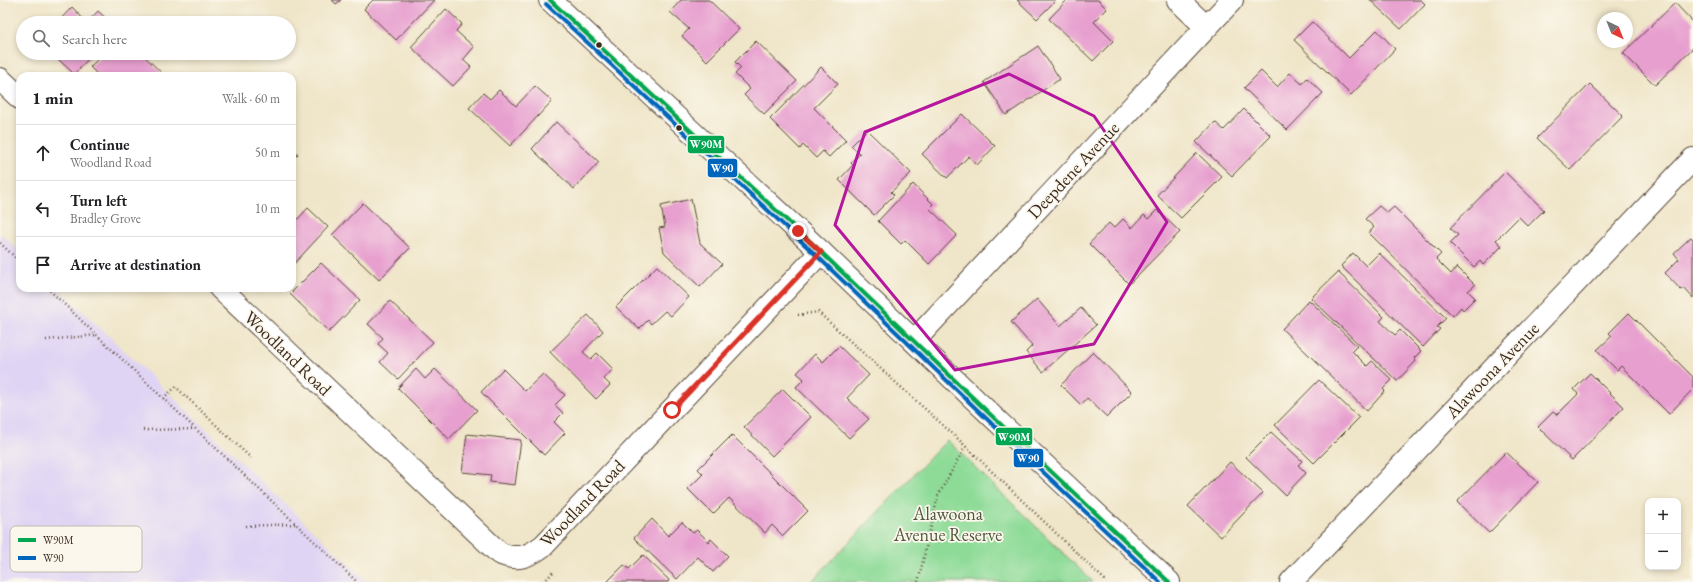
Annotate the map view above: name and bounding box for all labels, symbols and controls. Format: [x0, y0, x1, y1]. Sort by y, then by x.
north arrow [1597, 12, 1633, 48]
search box [16, 16, 296, 60]
icon: search [30, 27, 52, 49]
text: Search here [62, 29, 127, 48]
unlabelled marker [594, 40, 604, 50]
text: 1 min [32, 87, 73, 109]
text: Walk · 60 m [222, 90, 280, 107]
street label: Deepdene Avenue [1022, 117, 1124, 223]
unlabelled marker [674, 123, 684, 133]
text: Continue [70, 135, 130, 154]
line badge: W90M [687, 135, 725, 154]
text: W90M [690, 137, 722, 151]
icon: ahead [32, 142, 54, 164]
text: 50 m [255, 144, 280, 161]
text: Woodland Road [70, 154, 152, 171]
line badge: W90 [707, 158, 738, 178]
text: W90 [711, 161, 734, 175]
text: Turn left [70, 191, 127, 210]
icon: left [32, 198, 54, 220]
text: 10 m [255, 200, 280, 217]
text: Bradley Grove [70, 210, 141, 227]
route end [789, 222, 807, 240]
icon: arrive [32, 254, 54, 276]
text: Arrive at destination [70, 255, 201, 274]
street label: Woodland Road [239, 305, 337, 401]
street label: Alawoona Avenue [1440, 317, 1544, 424]
route start [663, 401, 681, 419]
line badge: W90M [995, 427, 1033, 446]
text: W90M [998, 430, 1030, 444]
line badge: W90 [1013, 448, 1044, 468]
text: W90 [1017, 451, 1040, 465]
street label: Woodland Road [534, 454, 630, 552]
map controls [1645, 498, 1681, 570]
button: + [1645, 498, 1681, 534]
park label: Alawoona Avenue Reserve [893, 502, 1002, 546]
legend [10, 526, 142, 572]
text: W90M [43, 533, 74, 547]
button: − [1645, 534, 1681, 570]
text: W90 [43, 551, 64, 565]

